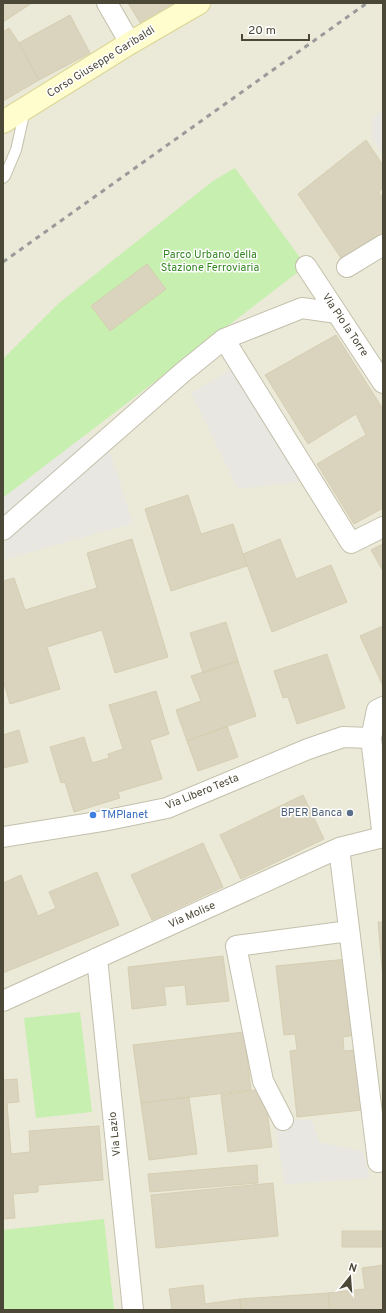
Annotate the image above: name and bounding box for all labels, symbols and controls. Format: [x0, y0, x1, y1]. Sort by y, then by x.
scale bar [242, 16, 309, 42]
street label: Corso Giuseppe Garibaldi [45, 23, 157, 101]
text: 20 m [248, 23, 276, 39]
park label: Parco Urbano della Stazione Ferroviaria [161, 248, 259, 275]
street label: Via Pio la Torre [319, 291, 371, 359]
street label: Via Libero Testa [163, 771, 241, 813]
place label: BPER Banca [281, 806, 342, 820]
place label: TMPlanet [101, 808, 148, 822]
marker: BPER Banca [345, 808, 355, 818]
marker: TMPlanet [88, 810, 98, 820]
street label: Via Molise [166, 898, 218, 932]
street label: Via Lazio [106, 1111, 124, 1157]
north arrow [330, 1257, 370, 1297]
text: N [347, 1261, 358, 1276]

